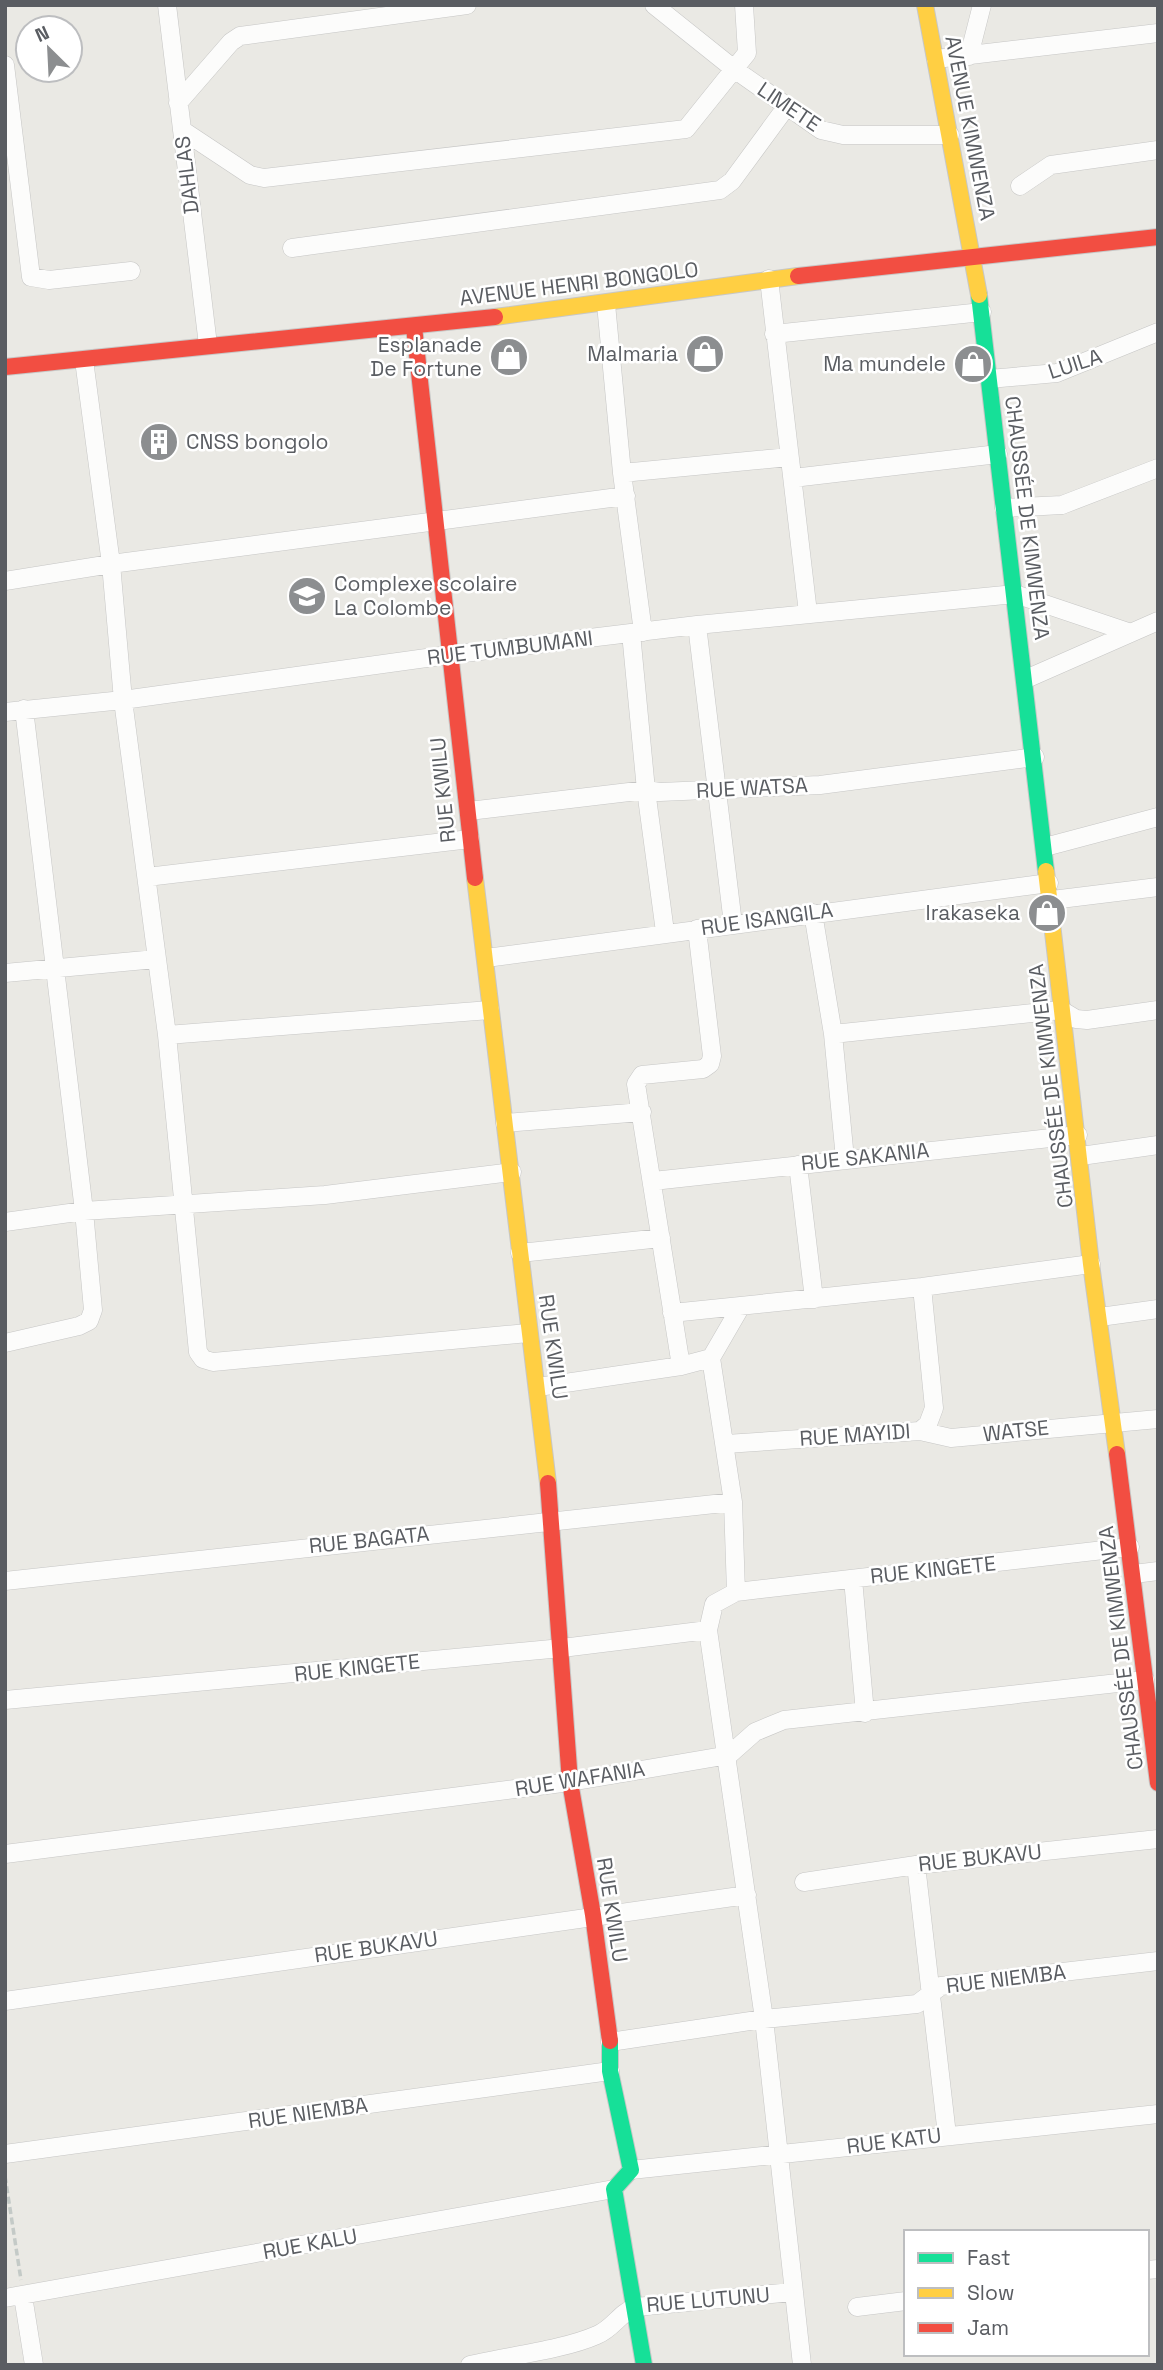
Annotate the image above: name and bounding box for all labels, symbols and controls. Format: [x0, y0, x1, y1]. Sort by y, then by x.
north arrow [14, 14, 84, 84]
text: N [31, 20, 53, 48]
street label: AVENUE KIMWENZA [939, 33, 1002, 223]
street label: LIMETE [752, 76, 826, 138]
street label: DAHLAS [168, 135, 205, 216]
street label: AVENUE HENRI BONGOLO [458, 255, 700, 312]
place label: Esplanade De Fortune [370, 331, 482, 382]
shop icon: Malmaria [684, 333, 726, 375]
shop icon: Esplanade De Fortune [488, 336, 530, 378]
place label: Malmaria [587, 340, 678, 367]
street label: LUILA [1045, 342, 1105, 385]
shop icon: Ma mundele [952, 343, 994, 385]
place label: Ma mundele [823, 350, 946, 377]
street label: CHAUSSÉE DE KIMWENZA [999, 394, 1056, 642]
building icon: CNSS bongolo [138, 421, 180, 463]
place label: CNSS bongolo [186, 428, 329, 455]
place label: Complexe scolaire La Colombe [334, 570, 517, 621]
school or university icon: Complexe scolaire La Colombe [286, 575, 328, 617]
street label: RUE TUMBUMANI [426, 624, 594, 671]
street label: RUE KWILU [424, 736, 461, 844]
street label: RUE WATSA [695, 771, 809, 804]
shop icon: Irakaseka [1026, 892, 1068, 934]
street label: RUE ISANGILA [699, 896, 835, 941]
place label: Irakaseka [926, 899, 1020, 926]
street label: CHAUSSÉE DE KIMWENZA [1022, 962, 1079, 1210]
street label: RUE SAKANIA [799, 1136, 930, 1177]
street label: RUE KWILU [533, 1293, 574, 1401]
street label: WATSE [982, 1414, 1050, 1447]
street label: RUE MAYIDI [799, 1417, 911, 1452]
street label: RUE BAGATA [307, 1520, 430, 1559]
street label: CHAUSSÉE DE KIMWENZA [1092, 1524, 1149, 1772]
street label: RUE KINGETE [869, 1549, 997, 1590]
street label: RUE KINGETE [293, 1647, 421, 1688]
street label: RUE WAFANIA [513, 1755, 647, 1802]
street label: RUE BUKAVU [917, 1838, 1043, 1877]
street label: RUE KWILU [591, 1856, 634, 1964]
street label: RUE BUKAVU [313, 1924, 439, 1969]
street label: RUE NIEMBA [944, 1958, 1067, 1999]
street label: RUE NIEMBA [246, 2091, 369, 2134]
street label: RUE KATU [845, 2121, 943, 2160]
street label: RUE KALU [260, 2222, 359, 2265]
legend [904, 2230, 1149, 2356]
text: Fast [967, 2244, 1011, 2271]
text: Slow [967, 2279, 1015, 2306]
street label: RUE LUTUNU [645, 2281, 771, 2318]
text: Jam [967, 2314, 1009, 2341]

